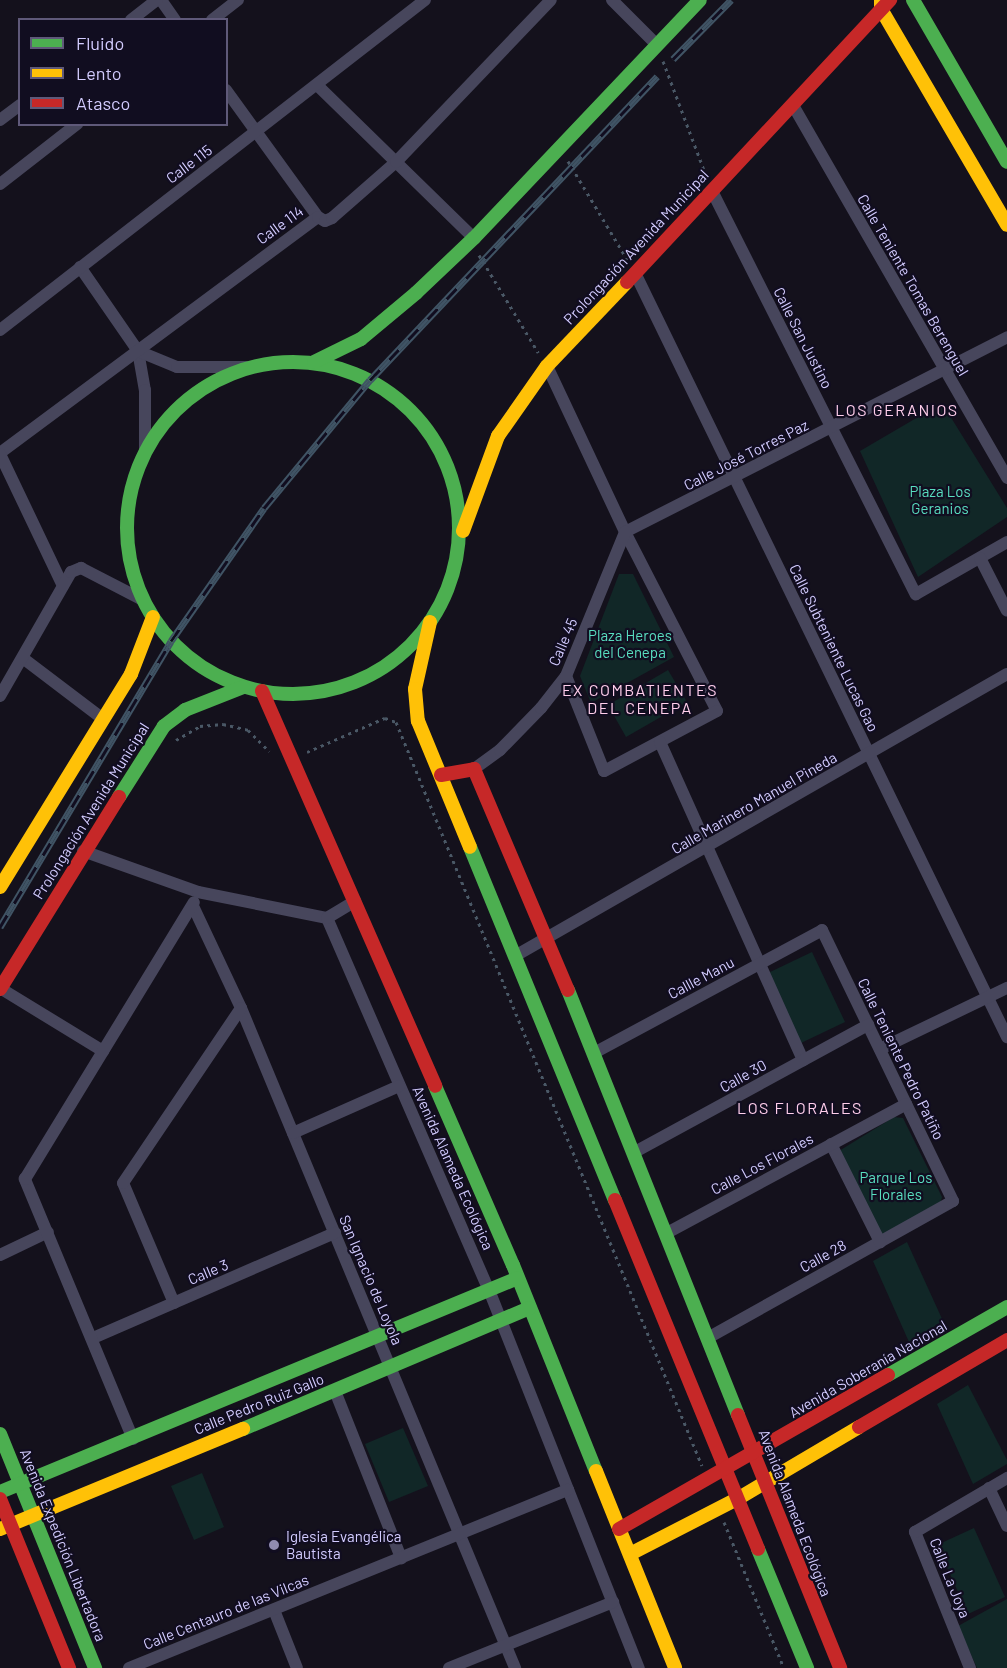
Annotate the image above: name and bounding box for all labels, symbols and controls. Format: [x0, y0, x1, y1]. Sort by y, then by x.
legend [18, 18, 228, 126]
text: Fluido [76, 32, 124, 54]
text: Lento [76, 62, 122, 84]
text: Atasco [76, 92, 130, 114]
street label: Calle 115 [162, 141, 216, 187]
street label: Prolongación Avenida Municipal [560, 166, 712, 328]
street label: Calle Teniente Tomas Berenguel [854, 191, 972, 379]
street label: Calle 114 [253, 202, 307, 248]
street label: Calle San Justino [770, 284, 836, 392]
district label: LOS GERANIOS [835, 400, 959, 420]
street label: Calle José Torres Paz [681, 416, 811, 494]
park label: Plaza Los Geranios [909, 482, 971, 517]
street label: Calle Subteniente Lucas Gao [786, 561, 882, 735]
street label: Calle 45 [545, 615, 581, 669]
park label: Plaza Heroes del Cenepa [588, 626, 672, 661]
district label: EX COMBATIENTES DEL CENEPA [562, 680, 718, 718]
street label: Prolongación Avenida Municipal [29, 719, 153, 903]
street label: Calle Marinero Manuel Pineda [668, 748, 840, 858]
street label: Callle Manu [665, 953, 737, 1003]
street label: Calle Teniente Pedro Patiño [854, 975, 948, 1143]
street label: Calle 30 [716, 1056, 770, 1096]
street label: Avenida Alameda Ecológica [409, 1083, 497, 1253]
district label: LOS FLORALES [737, 1098, 863, 1118]
street label: Calle Los Florales [708, 1129, 816, 1199]
park label: Parque Los Florales [859, 1168, 933, 1203]
street label: San Ignacio de Loyola [335, 1212, 407, 1348]
street label: Calle 28 [797, 1236, 849, 1276]
street label: Calle 3 [185, 1255, 231, 1289]
street label: Avenida Soberanía Nacional [786, 1316, 950, 1422]
street label: Calle Pedro Ruiz Gallo [191, 1370, 327, 1438]
street label: Avenida Alameda Ecológica [755, 1427, 835, 1599]
street label: Avenida Expedición Libertadora [16, 1446, 110, 1644]
place label: Iglesia Evangélica Bautista [286, 1527, 401, 1562]
street label: Calle La Joya [926, 1535, 974, 1621]
marker: Iglesia Evangélica Bautista [267, 1538, 281, 1552]
street label: Calle Centauro de las Vilcas [141, 1571, 311, 1653]

